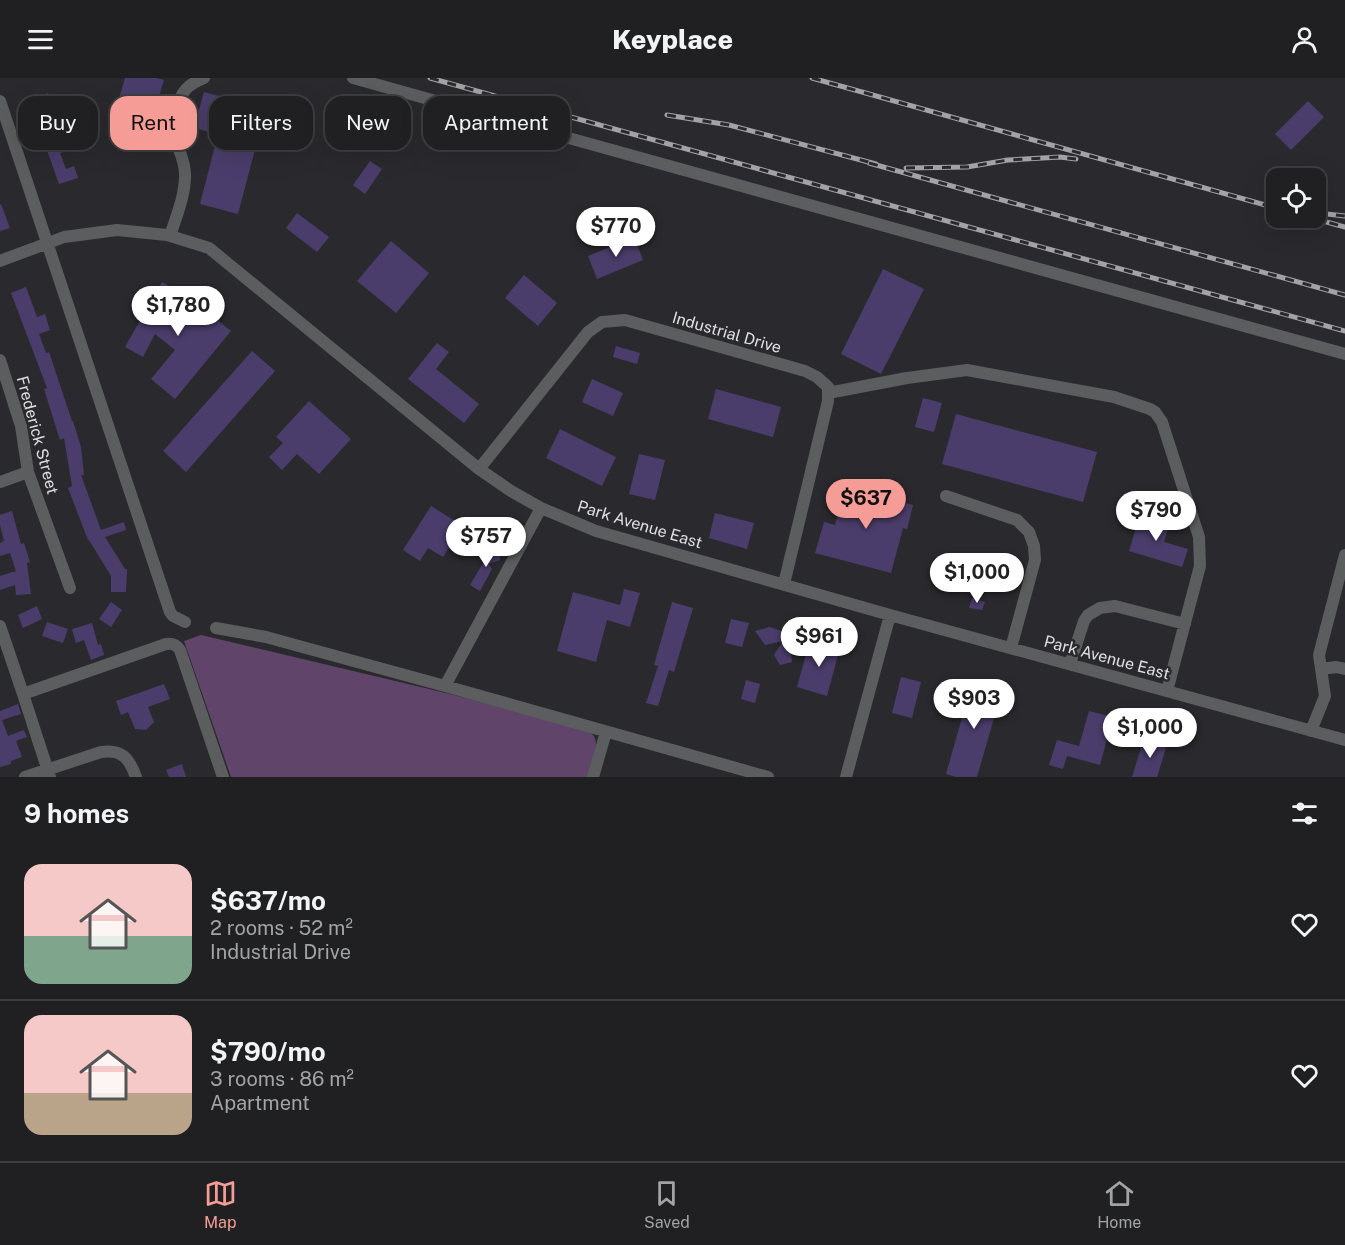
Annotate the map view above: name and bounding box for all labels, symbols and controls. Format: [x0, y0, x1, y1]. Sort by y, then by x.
icon: menu [24, 23, 57, 56]
text: Keyplace [612, 23, 733, 55]
icon: person [1288, 23, 1321, 56]
chip: Buy [18, 96, 98, 150]
chip: Rent [110, 96, 197, 150]
chip: Filters [209, 96, 313, 150]
chip: New [325, 96, 411, 150]
chip: Apartment [423, 96, 570, 150]
map controls [1266, 168, 1326, 228]
button: locate [1266, 168, 1326, 228]
pin: $770 [580, 207, 652, 258]
text: $770 [590, 214, 642, 238]
pin: $1,780 [129, 286, 227, 337]
text: $1,780 [146, 293, 210, 317]
street label: Industrial Drive [670, 308, 784, 357]
street label: Frederick Street [13, 374, 62, 496]
pin: $637 [830, 479, 902, 530]
text: $637 [840, 486, 892, 510]
pin: $790 [1120, 491, 1192, 542]
street label: Park Avenue East [575, 496, 705, 552]
text: $790 [1130, 498, 1182, 522]
pin: $757 [450, 517, 522, 568]
text: $757 [460, 524, 512, 548]
pin: $1,000 [928, 553, 1026, 604]
text: $1,000 [944, 560, 1010, 584]
pin: $961 [783, 617, 855, 668]
text: $961 [795, 624, 843, 648]
street label: Park Avenue East [1042, 632, 1172, 683]
pin: $903 [938, 679, 1010, 730]
text: $903 [948, 686, 1000, 710]
pin: $1,000 [1101, 708, 1199, 759]
text: $1,000 [1117, 715, 1183, 739]
icon: filters [1288, 797, 1321, 830]
text: 9 homes [24, 798, 129, 829]
text: $637/mo [210, 885, 326, 916]
icon: home [72, 888, 144, 960]
icon: heart [1288, 908, 1321, 941]
text: 2 rooms · 52 m² [210, 916, 353, 940]
text: Industrial Drive [210, 940, 351, 964]
text: $790/mo [210, 1036, 326, 1067]
icon: home [72, 1039, 144, 1111]
icon: heart [1288, 1059, 1321, 1092]
text: 3 rooms · 86 m² [210, 1067, 354, 1091]
text: Apartment [210, 1091, 310, 1115]
tab: Map [204, 1177, 237, 1232]
tab: Saved [644, 1177, 690, 1232]
tab: Home [1097, 1177, 1141, 1232]

